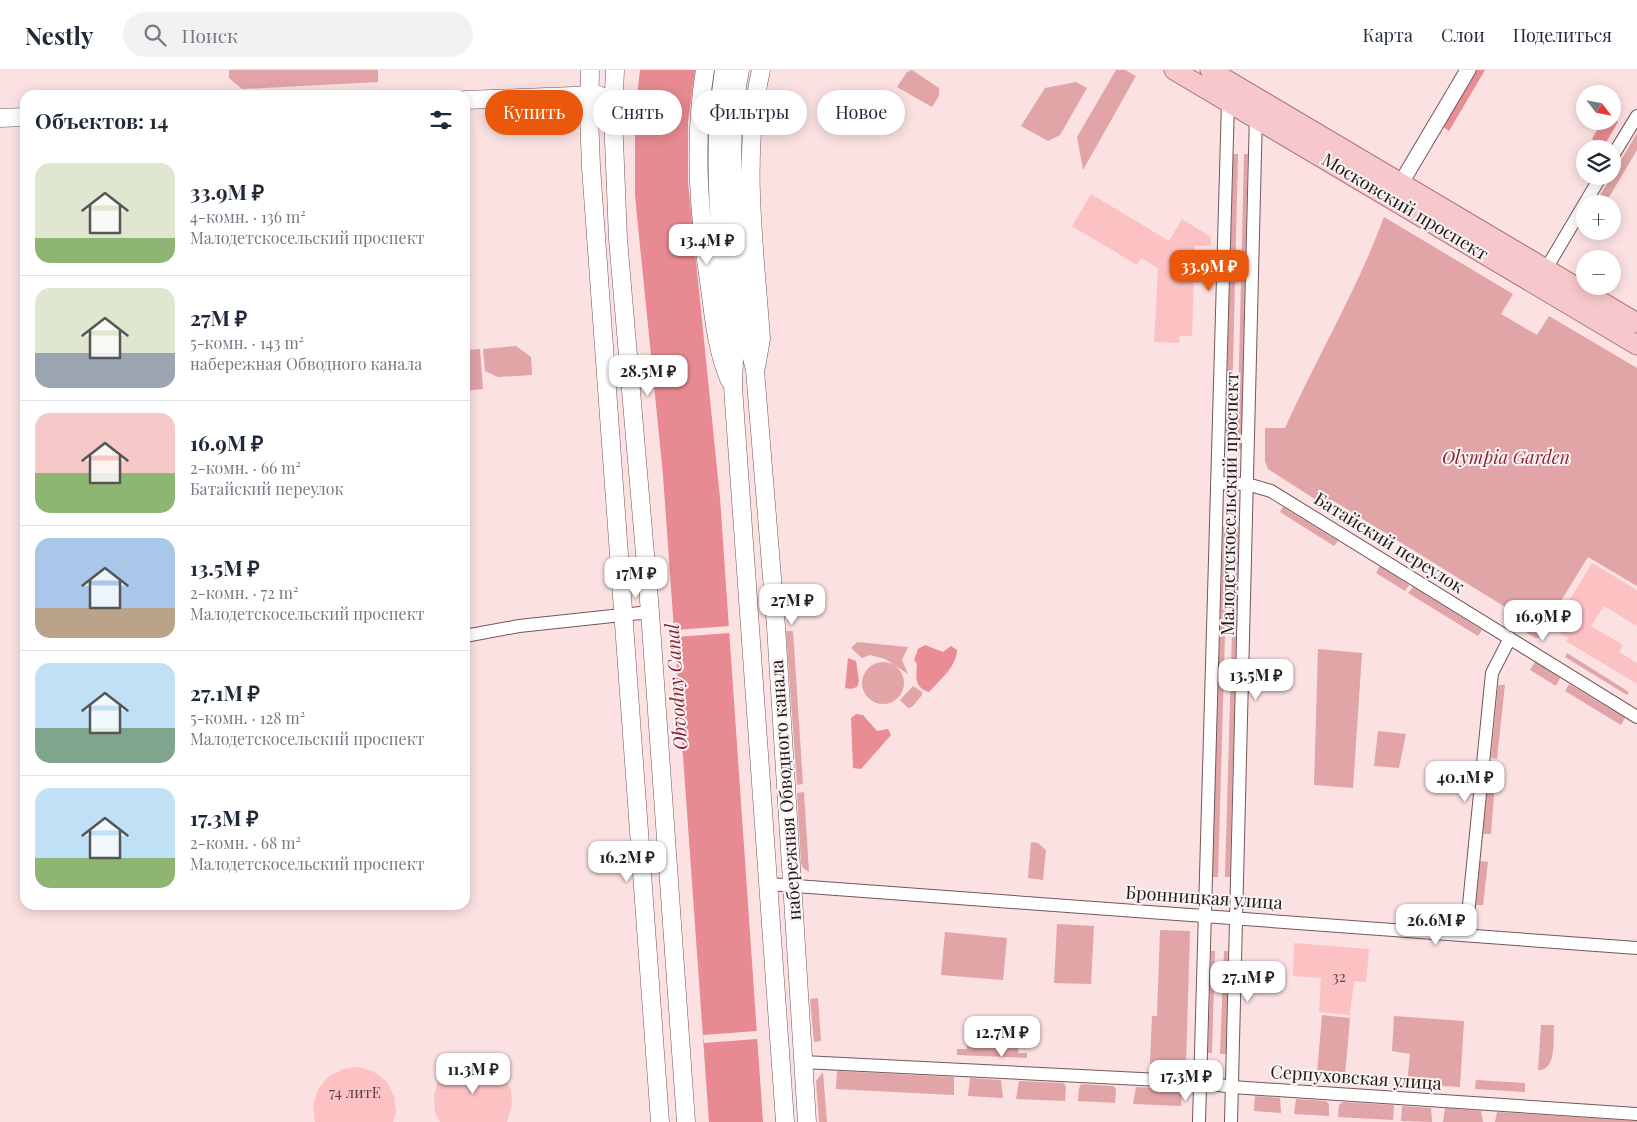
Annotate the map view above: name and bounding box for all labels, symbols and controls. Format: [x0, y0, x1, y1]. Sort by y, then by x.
search box [123, 12, 473, 57]
text: Nestly [25, 19, 93, 51]
icon: search [141, 21, 169, 49]
text: Поиск [181, 22, 238, 48]
text: Карта [1362, 23, 1413, 47]
text: Слои [1441, 23, 1485, 47]
text: Поделиться [1513, 23, 1612, 47]
north arrow [1576, 85, 1621, 130]
map controls [1576, 85, 1621, 295]
chip: Купить [485, 90, 583, 135]
chip: Снять [593, 90, 682, 135]
chip: Фильтры [692, 90, 807, 135]
chip: Новое [817, 90, 905, 135]
text: Объектов: 14 [35, 106, 168, 134]
icon: filters [427, 106, 455, 134]
button: layers [1576, 140, 1621, 185]
street label: Московский проспект [1318, 147, 1493, 265]
text: 33.9M ₽ [190, 177, 264, 205]
icon: home [75, 183, 135, 243]
button: + [1576, 195, 1621, 240]
text: 4-комн. · 136 m² [190, 206, 306, 227]
pin: 13.4M ₽ [661, 224, 753, 266]
text: Малодетскосельский проспект [190, 227, 425, 248]
text: 13.4M ₽ [680, 229, 734, 250]
pin: 33.9M ₽ [1163, 250, 1255, 292]
button: − [1576, 250, 1621, 295]
text: 33.9M ₽ [1181, 255, 1237, 276]
text: 27M ₽ [190, 303, 247, 331]
icon: home [75, 308, 135, 368]
text: 5-комн. · 143 m² [190, 332, 304, 353]
text: набережная Обводного канала [190, 353, 422, 374]
pin: 28.5M ₽ [602, 354, 694, 397]
text: 28.5M ₽ [620, 360, 676, 381]
street label: Малодетскосельский проспект [1215, 372, 1243, 636]
text: 16.9M ₽ [190, 428, 264, 456]
icon: home [75, 433, 135, 493]
park label: Olympia Garden [1442, 445, 1570, 469]
text: 2-комн. · 66 m² [190, 457, 301, 478]
text: Батайский переулок [190, 478, 344, 499]
street label: Батайский переулок [1310, 486, 1469, 598]
text: 13.5M ₽ [190, 553, 260, 581]
pin: 17M ₽ [601, 556, 671, 599]
icon: home [75, 558, 135, 618]
text: 17M ₽ [615, 562, 657, 583]
text: 2-комн. · 72 m² [190, 582, 298, 603]
pin: 27M ₽ [757, 584, 827, 626]
text: 27M ₽ [770, 589, 814, 610]
pin: 16.9M ₽ [1497, 600, 1589, 642]
text: Малодетскосельский проспект [190, 603, 425, 624]
text: 16.9M ₽ [1515, 605, 1571, 626]
water label: Obvodny Canal [658, 622, 692, 751]
pin: 13.5M ₽ [1210, 658, 1302, 701]
street label: набережная Обводного канала [764, 659, 806, 921]
text: 13.5M ₽ [1229, 664, 1283, 685]
text: 27.1M ₽ [190, 678, 260, 706]
icon: home [75, 683, 135, 743]
text: 5-комн. · 128 m² [190, 707, 305, 728]
text: Малодетскосельский проспект [190, 728, 425, 749]
pin: 40.1M ₽ [1419, 760, 1511, 803]
text: 40.1M ₽ [1436, 766, 1494, 787]
text: 17.3M ₽ [190, 803, 259, 831]
icon: home [75, 808, 135, 868]
text: 2-комн. · 68 m² [190, 832, 301, 853]
pin: 16.2M ₽ [581, 840, 673, 883]
text: 16.2M ₽ [599, 846, 655, 867]
text: Малодетскосельский проспект [190, 853, 425, 874]
street label: Бронницкая улица [1125, 880, 1283, 914]
pin: 26.6M ₽ [1390, 904, 1482, 946]
text: 26.6M ₽ [1407, 909, 1465, 930]
pin: 27.1M ₽ [1202, 960, 1294, 1003]
text: 27.1M ₽ [1221, 966, 1275, 987]
house number: 32 [1332, 966, 1346, 986]
pin: 12.7M ₽ [956, 1016, 1048, 1058]
text: 12.7M ₽ [975, 1021, 1029, 1042]
pin: 11.3M ₽ [427, 1052, 519, 1095]
text: 11.3M ₽ [447, 1058, 499, 1079]
street label: Серпуховская улица [1270, 1059, 1442, 1095]
pin: 17.3M ₽ [1140, 1060, 1232, 1102]
text: 17.3M ₽ [1160, 1065, 1212, 1086]
house number: 74 литЕ [329, 1082, 381, 1102]

